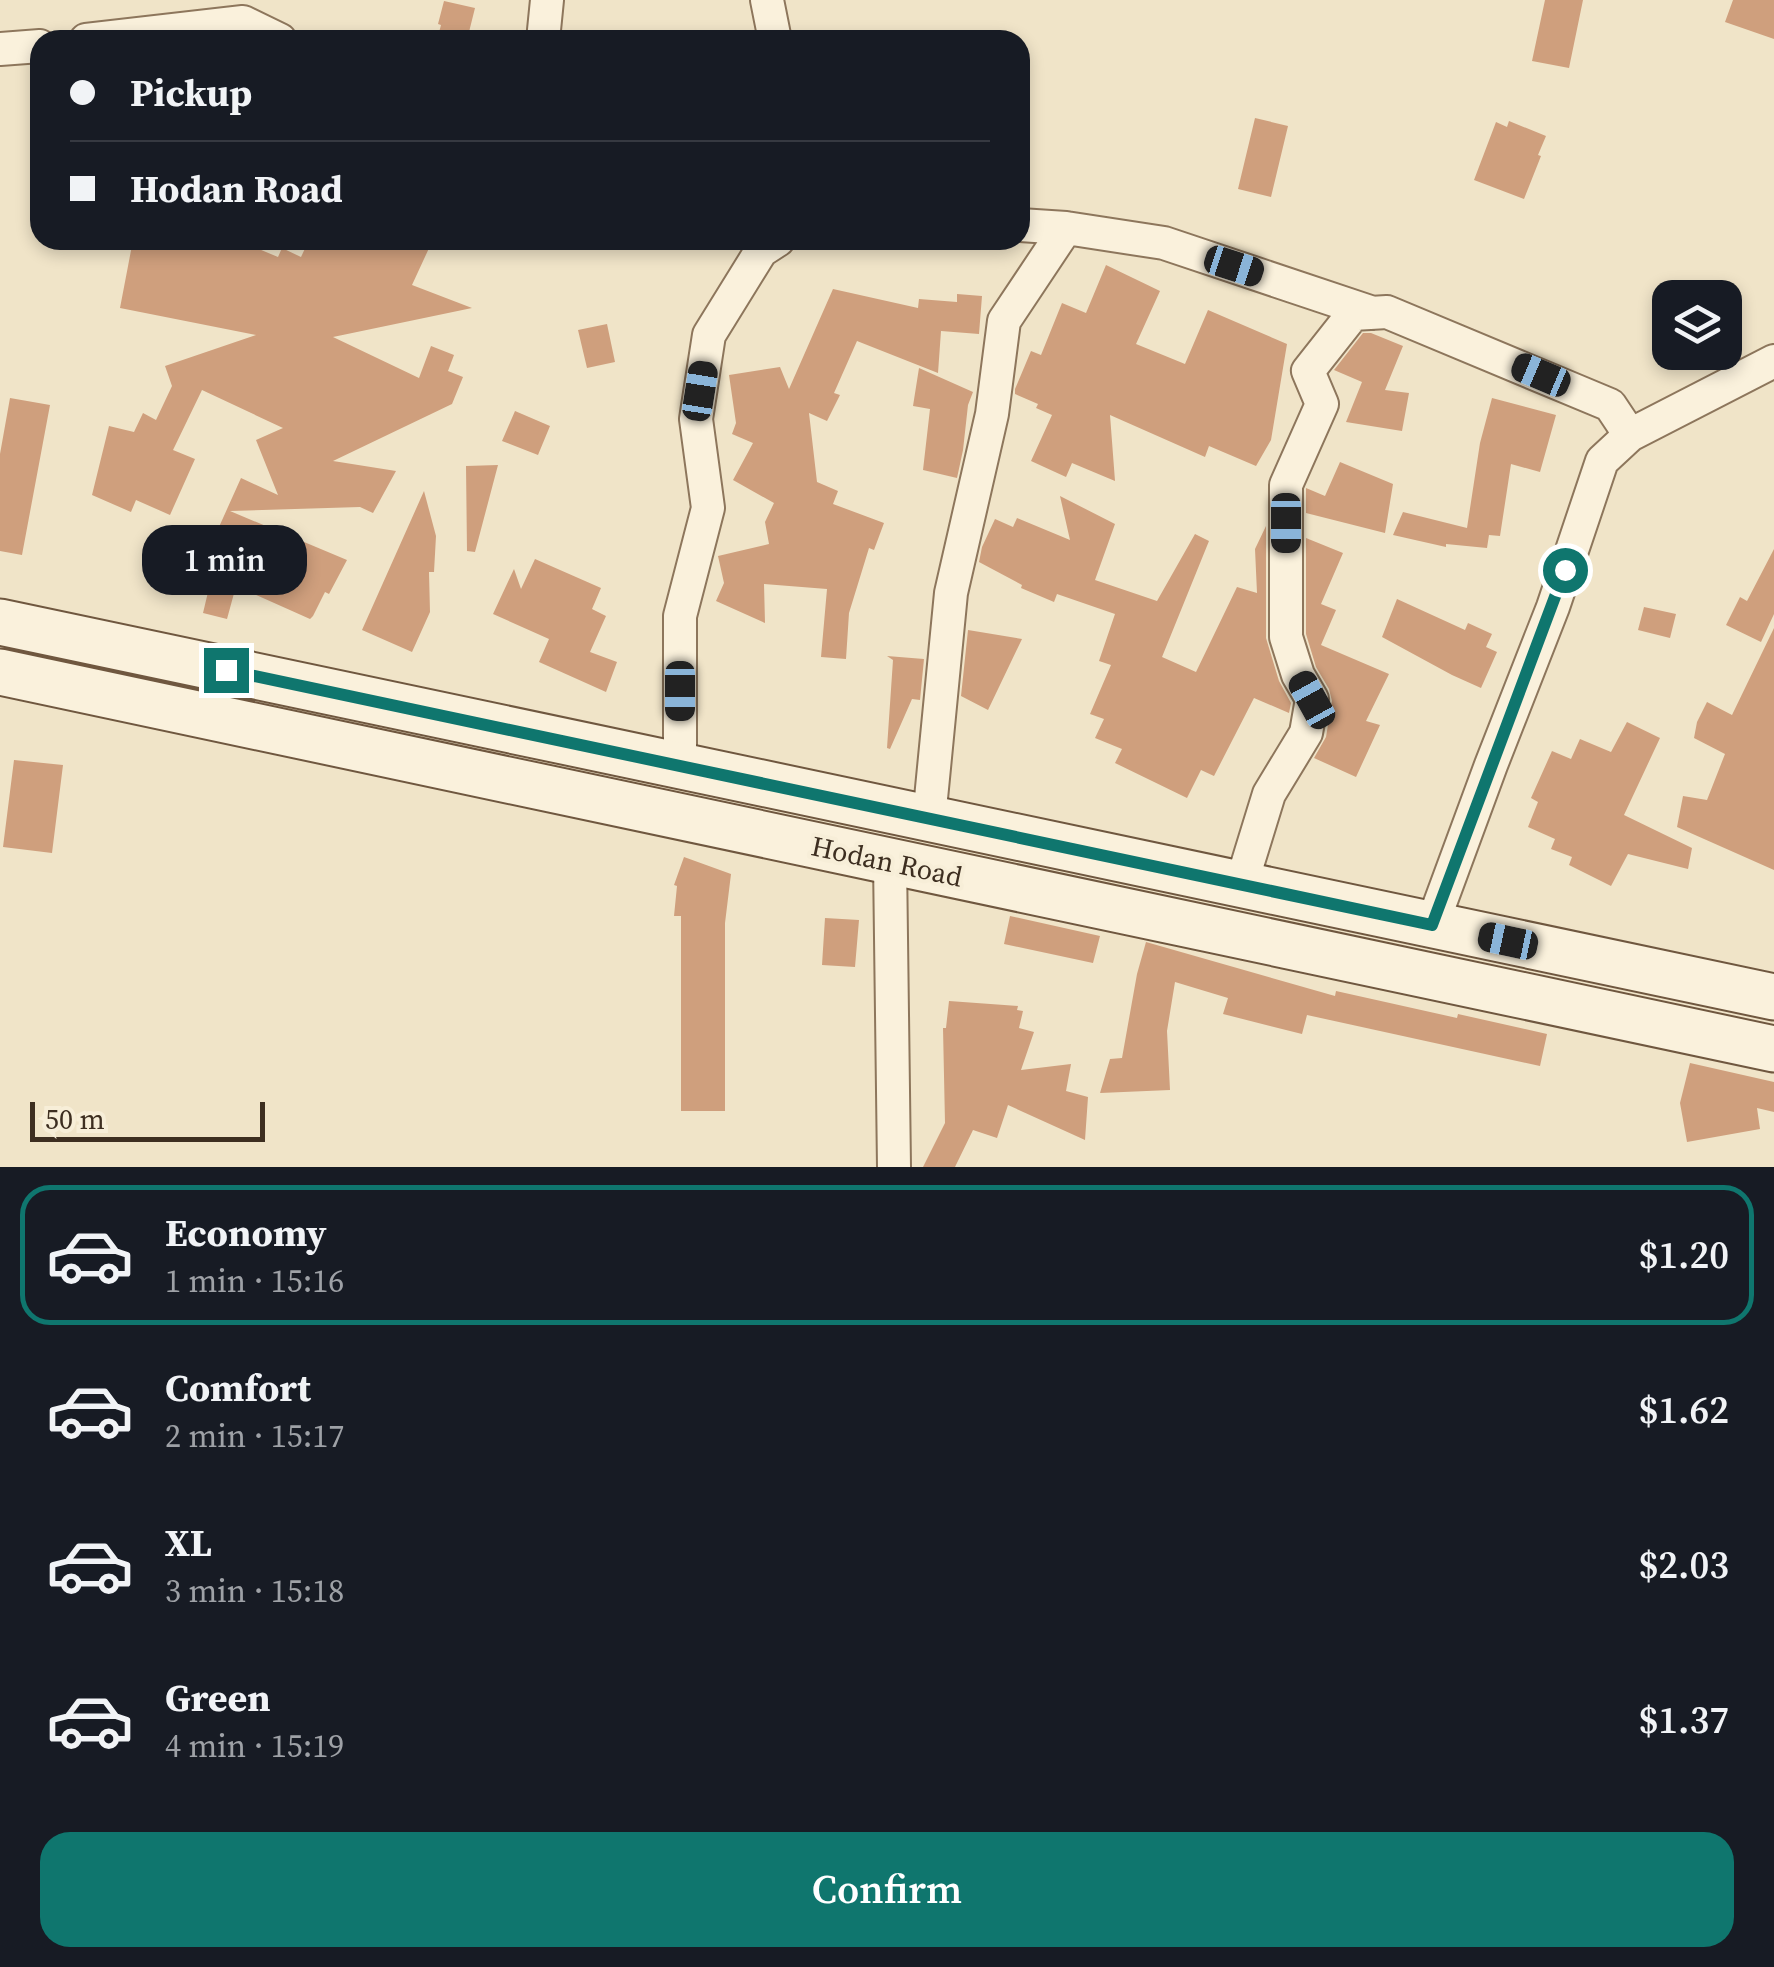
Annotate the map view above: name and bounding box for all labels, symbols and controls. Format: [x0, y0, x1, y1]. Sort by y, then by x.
text: Pickup [130, 67, 252, 119]
text: Hodan Road [130, 163, 343, 215]
car [1201, 242, 1267, 290]
map controls [1652, 280, 1742, 370]
button: layers [1652, 280, 1742, 370]
car [1508, 349, 1574, 401]
car [680, 359, 720, 423]
car [1271, 493, 1301, 553]
callout: 1 min [144, 525, 308, 595]
text: 1 min [183, 538, 266, 582]
route start [1543, 548, 1588, 593]
route end [204, 648, 249, 693]
car [665, 661, 695, 721]
car [1284, 666, 1340, 734]
street label: Hodan Road [808, 826, 966, 896]
car [1476, 920, 1540, 962]
scale bar [30, 1097, 265, 1142]
text: 50 m [45, 1100, 105, 1138]
text: Economy [165, 1207, 327, 1259]
icon: car [45, 1210, 135, 1300]
text: $1.20 [1639, 1229, 1729, 1281]
text: 1 min · 15:16 [165, 1259, 344, 1303]
text: Comfort [165, 1362, 311, 1414]
icon: car [45, 1365, 135, 1455]
text: $1.62 [1639, 1384, 1729, 1436]
text: 2 min · 15:17 [165, 1414, 344, 1458]
text: XL [165, 1517, 212, 1569]
icon: car [45, 1520, 135, 1610]
text: $2.03 [1639, 1539, 1729, 1591]
text: 3 min · 15:18 [165, 1569, 344, 1613]
text: Green [165, 1672, 271, 1724]
icon: car [45, 1675, 135, 1765]
text: $1.37 [1639, 1694, 1729, 1746]
text: 4 min · 15:19 [165, 1724, 344, 1768]
button: Confirm [40, 1832, 1734, 1947]

